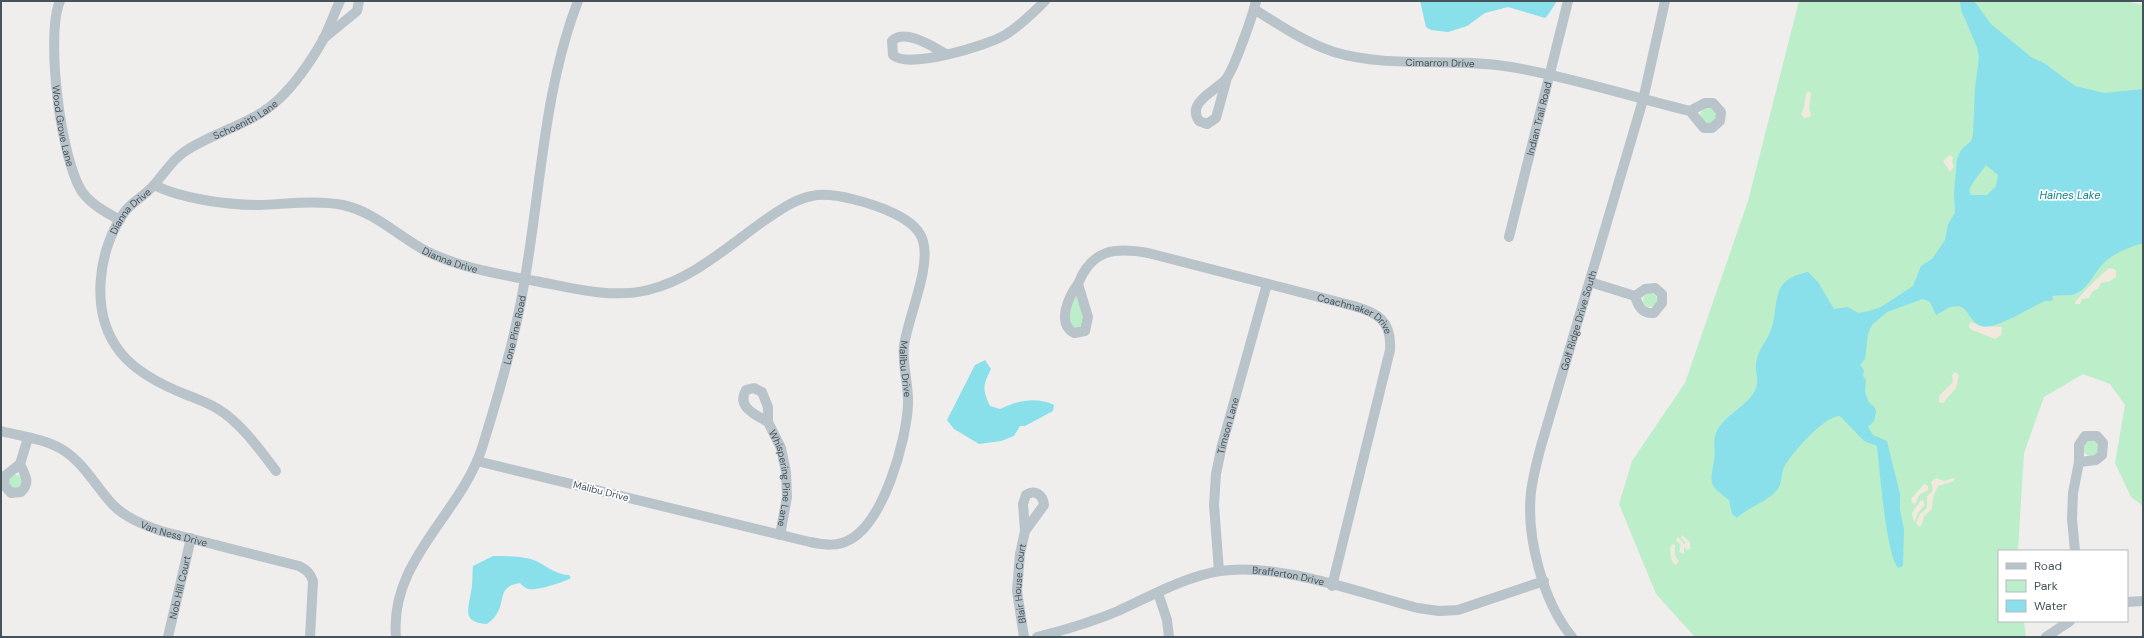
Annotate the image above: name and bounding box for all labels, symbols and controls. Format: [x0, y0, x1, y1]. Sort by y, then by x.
street label: Cimarron Drive [1405, 55, 1475, 70]
street label: Indian Trail Road [1523, 80, 1554, 157]
street label: Wood Grove Lane [50, 84, 77, 168]
street label: Schoenith Lane [211, 97, 280, 142]
street label: Dianna Drive [106, 185, 154, 236]
water label: Haines Lake [2040, 188, 2101, 202]
street label: Dianna Drive [420, 244, 480, 276]
street label: Golf Ridge Drive South [1557, 269, 1599, 372]
street label: Coachmaker Drive [1316, 290, 1395, 336]
street label: Lone Pine Road [500, 294, 528, 366]
street label: Malibu Drive [897, 340, 915, 398]
street label: Timson Lane [1214, 395, 1242, 455]
street label: Whispering Pine Lane [766, 427, 793, 528]
street label: Malibu Drive [572, 478, 630, 504]
street label: Van Ness Drive [139, 517, 209, 549]
street label: Blair House Court [1010, 542, 1029, 625]
legend [1998, 550, 2128, 622]
street label: Nob Hill Court [166, 554, 193, 620]
text: Road [2034, 558, 2062, 574]
street label: Brafferton Drive [1252, 563, 1326, 588]
text: Park [2034, 578, 2058, 594]
text: Water [2034, 598, 2068, 614]

